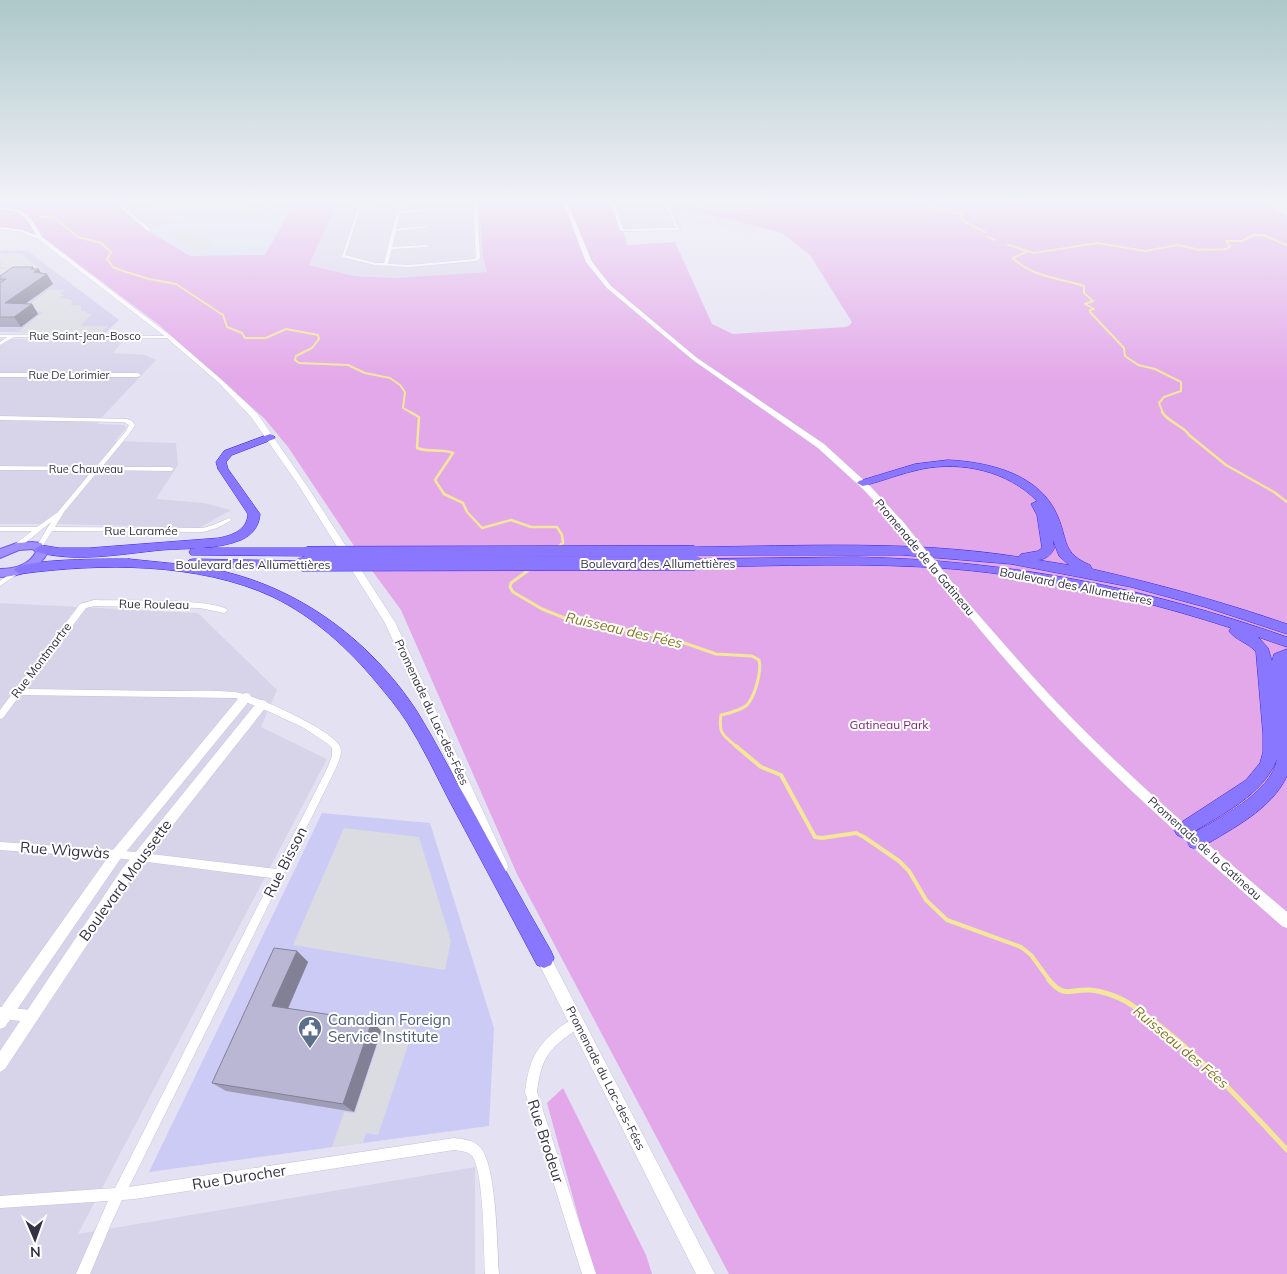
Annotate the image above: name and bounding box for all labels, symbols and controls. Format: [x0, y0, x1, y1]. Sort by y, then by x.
street label: Rue Saint-Jean-Bosco [29, 329, 141, 343]
street label: Rue De Lorimier [29, 368, 109, 382]
street label: Rue Chauveau [49, 462, 123, 476]
street label: Promenade de la Gatineau [872, 496, 978, 618]
street label: Rue Laramée [104, 523, 178, 538]
street label: Boulevard des Allumettières [580, 556, 736, 571]
street label: Boulevard des Allumettières [175, 557, 331, 572]
street label: Boulevard des Allumettières [998, 564, 1154, 608]
street label: Rue Rouleau [119, 596, 189, 612]
water label: Ruisseau des Fées [564, 608, 684, 652]
street label: Rue Montmartre [8, 619, 74, 701]
street label: Promenade du Lac-des-Fées [392, 637, 473, 787]
park label: Gatineau Park [849, 717, 929, 732]
street label: Promenade de la Gatineau [1145, 793, 1265, 903]
street label: Boulevard Moussette [75, 815, 175, 945]
street label: Rue Bisson [259, 823, 311, 901]
street label: Rue Wìgwàs [20, 837, 110, 863]
water label: Ruisseau des Fées [1130, 1002, 1232, 1092]
street label: Promenade du Lac-des-Fées [563, 1004, 649, 1152]
place label: Canadian Foreign Service Institute [328, 1010, 451, 1046]
public building icon: Canadian Foreign Service Institute [297, 1015, 323, 1049]
street label: Rue Brodeur [524, 1097, 569, 1186]
street label: Rue Durocher [191, 1160, 288, 1194]
north arrow [10, 1214, 60, 1264]
text: N [30, 1243, 41, 1261]

